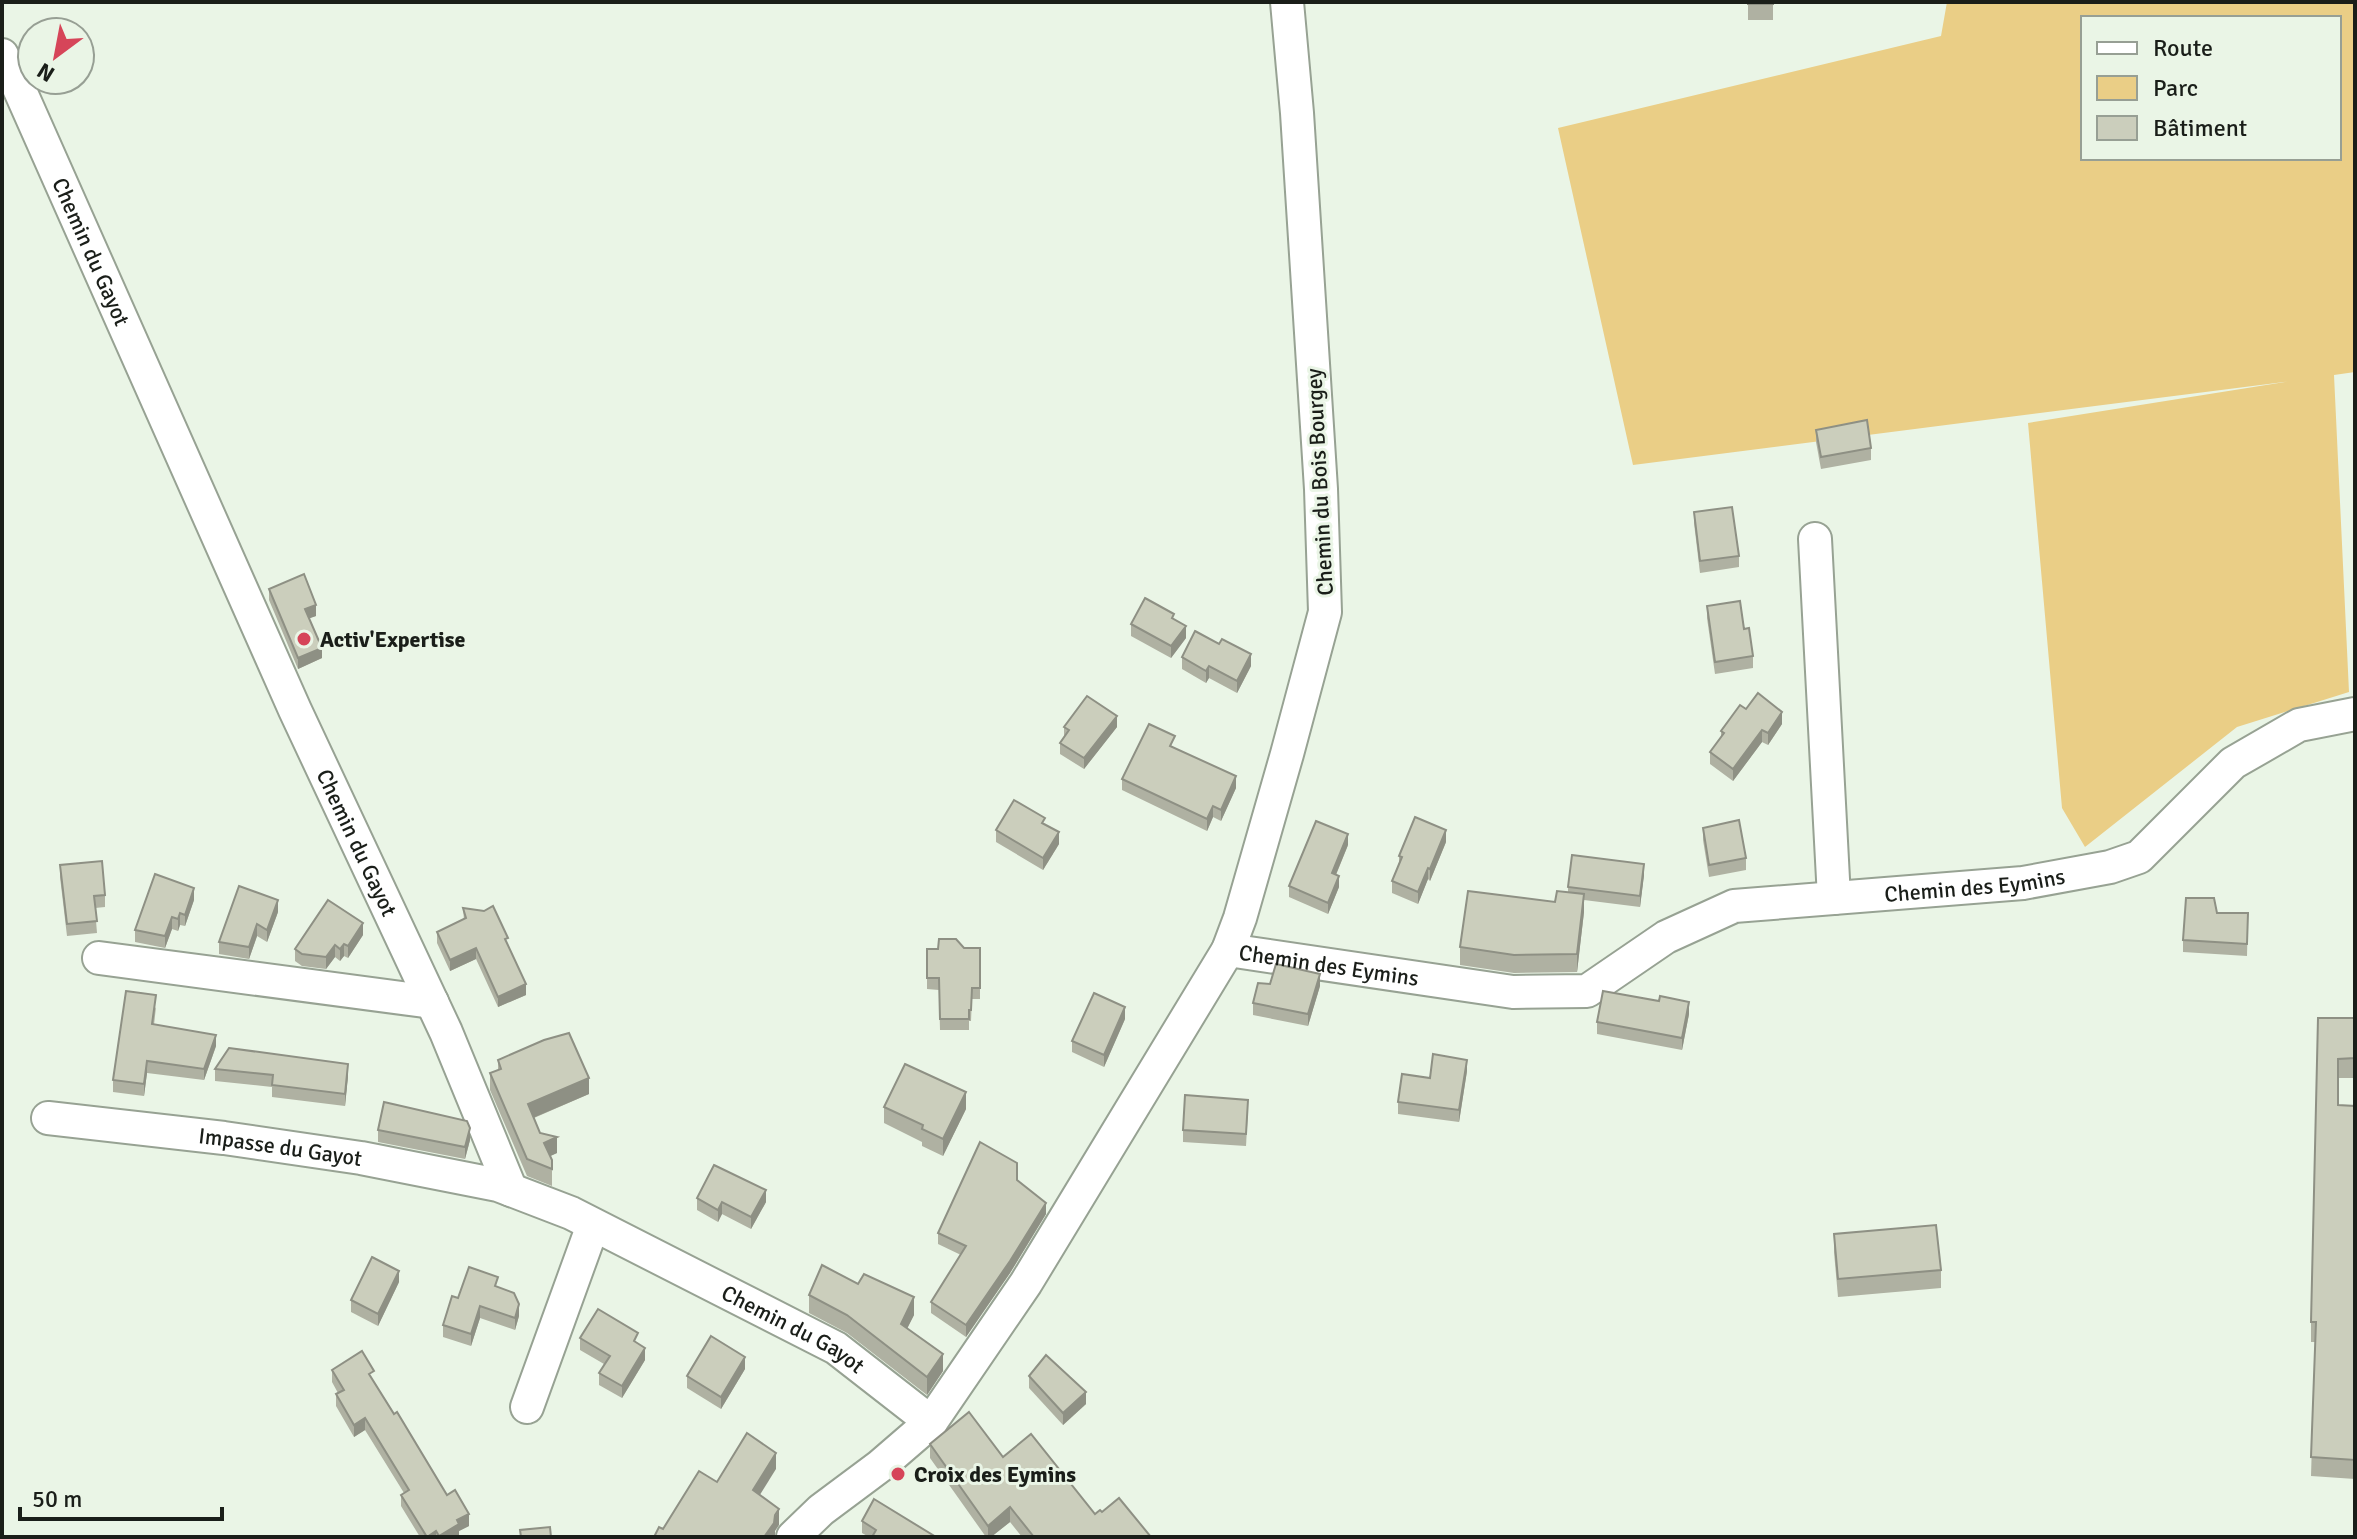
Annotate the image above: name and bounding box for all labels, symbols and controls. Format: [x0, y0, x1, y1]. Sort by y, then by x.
north arrow [16, 16, 96, 96]
legend [2081, 16, 2341, 160]
text: Route [2153, 33, 2213, 63]
text: N [32, 57, 59, 88]
text: Parc [2153, 73, 2198, 103]
text: Bâtiment [2153, 113, 2247, 143]
street label: Chemin du Gayot [46, 173, 136, 330]
street label: Chemin du Bois Bourgey [1300, 367, 1339, 596]
place label: Activ'Expertise [320, 626, 466, 653]
marker: Activ'Expertise [295, 630, 313, 648]
street label: Chemin du Gayot [311, 765, 403, 921]
street label: Chemin des Eymins [1883, 863, 2067, 908]
street label: Chemin des Eymins [1237, 939, 1421, 992]
street label: Impasse du Gayot [197, 1122, 364, 1172]
street label: Chemin du Gayot [717, 1279, 870, 1379]
place label: Croix des Eymins [914, 1461, 1076, 1488]
marker: Croix des Eymins [889, 1465, 907, 1483]
scale bar [20, 1471, 222, 1521]
text: 50 m [32, 1484, 82, 1514]

